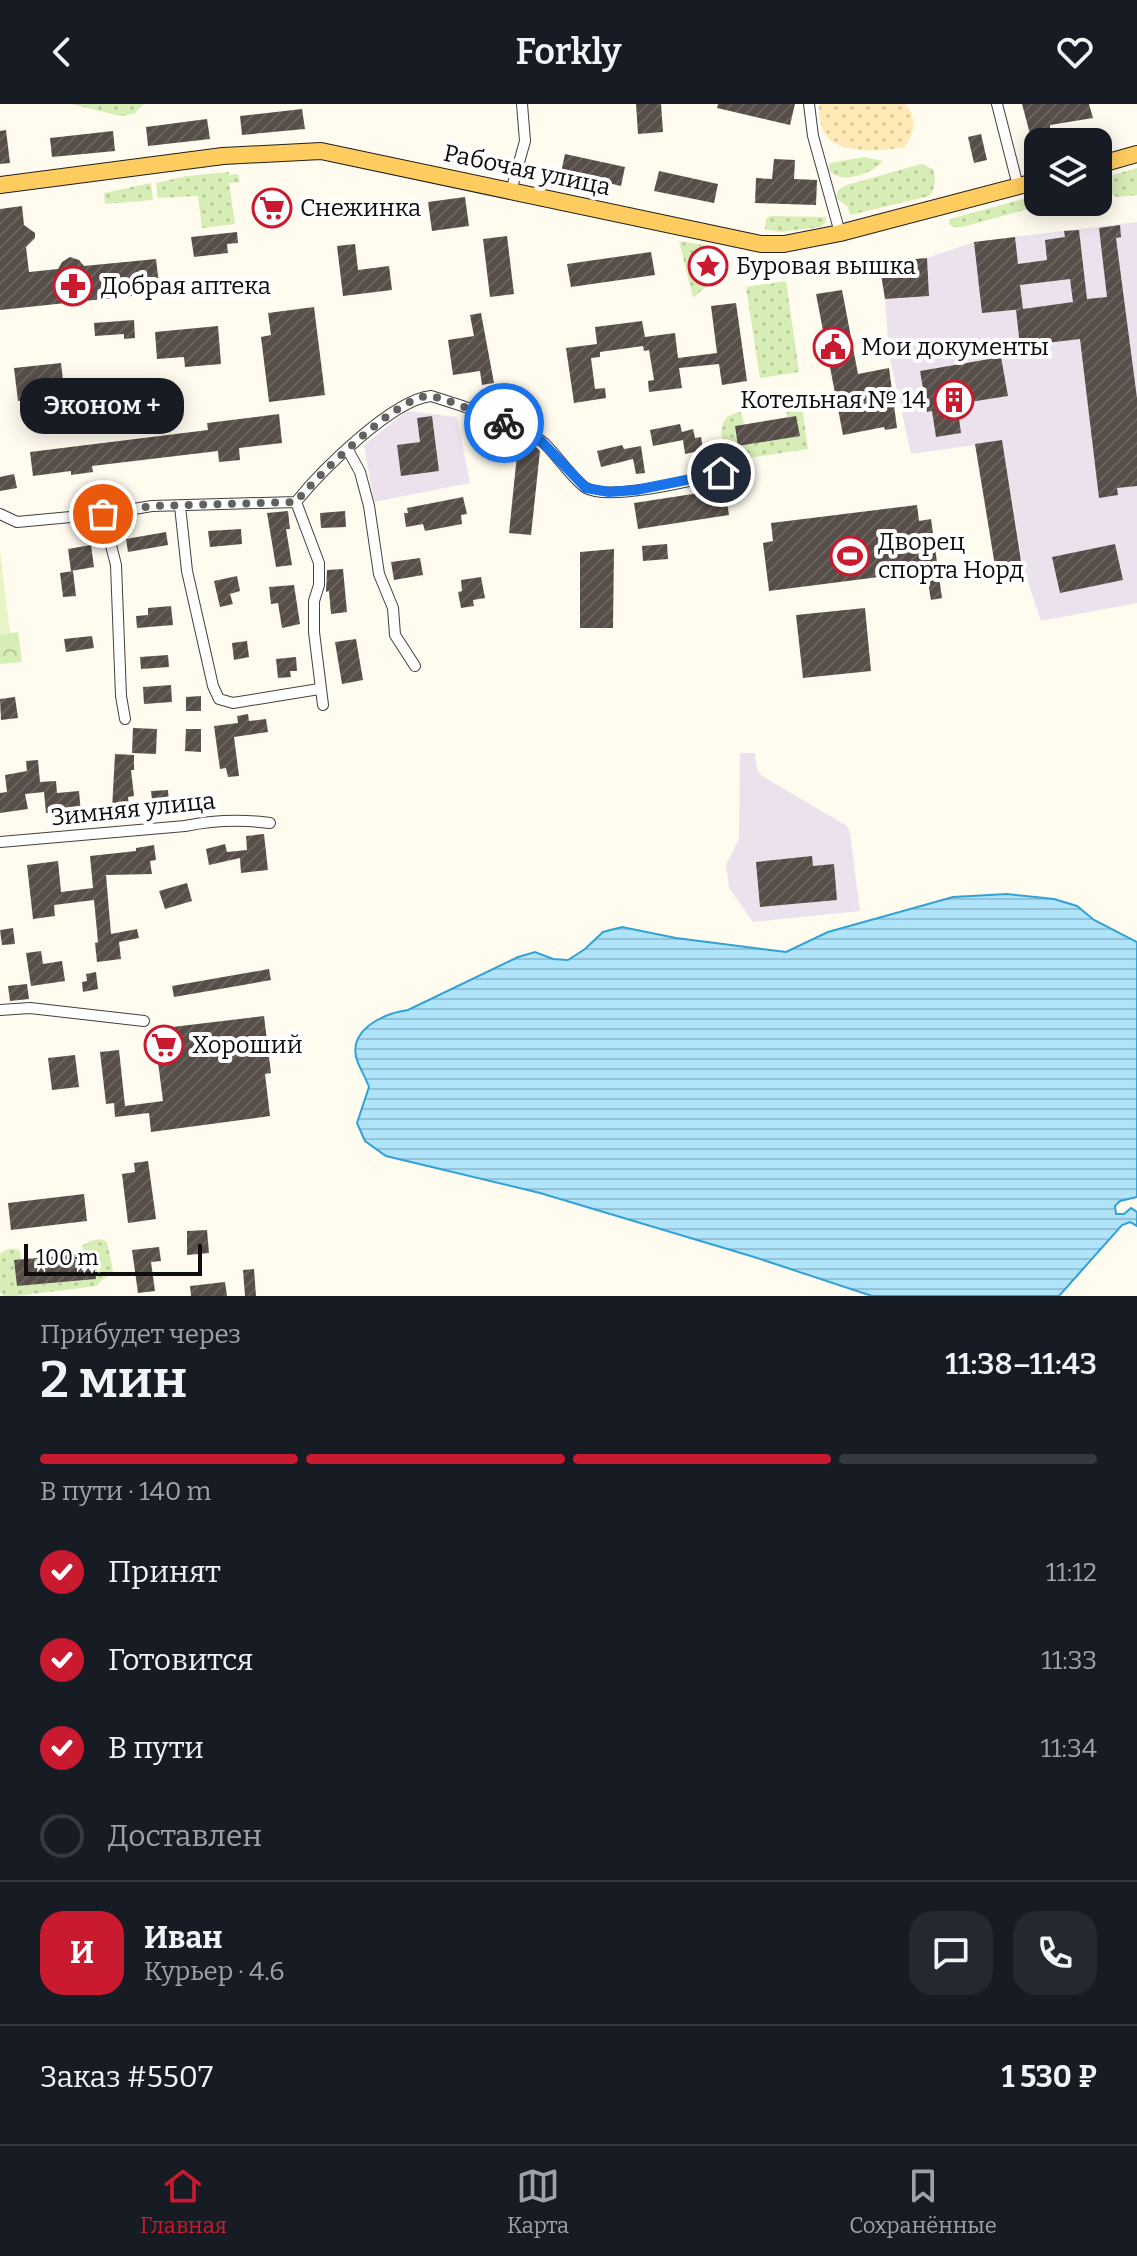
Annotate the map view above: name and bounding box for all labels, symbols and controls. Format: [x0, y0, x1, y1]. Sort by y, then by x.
icon: back [40, 30, 84, 74]
text: Forkly [515, 30, 622, 74]
icon: heart [1053, 30, 1097, 74]
map controls [1024, 128, 1112, 216]
button: layers [1024, 128, 1112, 216]
street label: Рабочая улица [441, 139, 613, 201]
supermarket icon: Снежинка [251, 187, 293, 229]
place label: Снежинка [300, 194, 421, 222]
place icon: Буровая вышка [687, 245, 729, 287]
place label: Буровая вышка [736, 252, 916, 280]
pharmacy icon: Добрая аптека [52, 265, 94, 307]
place label: Добрая аптека [101, 272, 271, 300]
public building icon: Мои документы [812, 326, 854, 368]
place label: Мои документы [861, 333, 1049, 361]
callout: Эконом + [21, 378, 185, 434]
building icon: Котельная № 14 [933, 379, 975, 421]
courier [464, 383, 544, 463]
place label: Котельная № 14 [740, 386, 926, 414]
text: Эконом + [43, 390, 161, 421]
icon: bike [482, 401, 526, 445]
pin [687, 439, 755, 507]
icon: home [699, 451, 743, 495]
pin [69, 480, 137, 548]
icon: bag [81, 492, 125, 536]
place label: Дворец спорта Норд [878, 528, 1024, 584]
sports icon: Дворец спорта Норд [829, 535, 871, 577]
street label: Зимняя улица [49, 786, 217, 832]
supermarket icon: Хороший [143, 1024, 185, 1066]
place label: Хороший [192, 1031, 303, 1059]
scale bar [24, 1240, 202, 1276]
text: 100 m [36, 1244, 99, 1271]
text: Прибудет через [40, 1319, 241, 1350]
text: 11:38–11:43 [945, 1346, 1097, 1382]
text: 2 мин [40, 1348, 187, 1411]
text: В пути · 140 m [40, 1476, 211, 1507]
icon: check [40, 1550, 84, 1594]
text: Принят [108, 1554, 221, 1590]
text: 11:12 [1046, 1557, 1097, 1588]
icon: check [40, 1638, 84, 1682]
text: Готовится [108, 1642, 253, 1678]
text: 11:33 [1041, 1645, 1097, 1676]
icon: check [40, 1726, 84, 1770]
text: В пути [108, 1730, 204, 1766]
text: 11:34 [1040, 1733, 1097, 1764]
text: Доставлен [108, 1818, 262, 1854]
button: chat [909, 1911, 993, 1995]
button: phone [1013, 1911, 1097, 1995]
text: Иван [144, 1920, 222, 1956]
text: И [70, 1935, 94, 1971]
text: Курьер · 4.6 [144, 1956, 284, 1987]
text: Заказ #5507 [40, 2059, 213, 2095]
text: 1 530 ₽ [1002, 2059, 1097, 2095]
tab: Главная [140, 2164, 227, 2239]
tab: Карта [507, 2164, 569, 2239]
tab: Сохранённые [849, 2164, 997, 2239]

